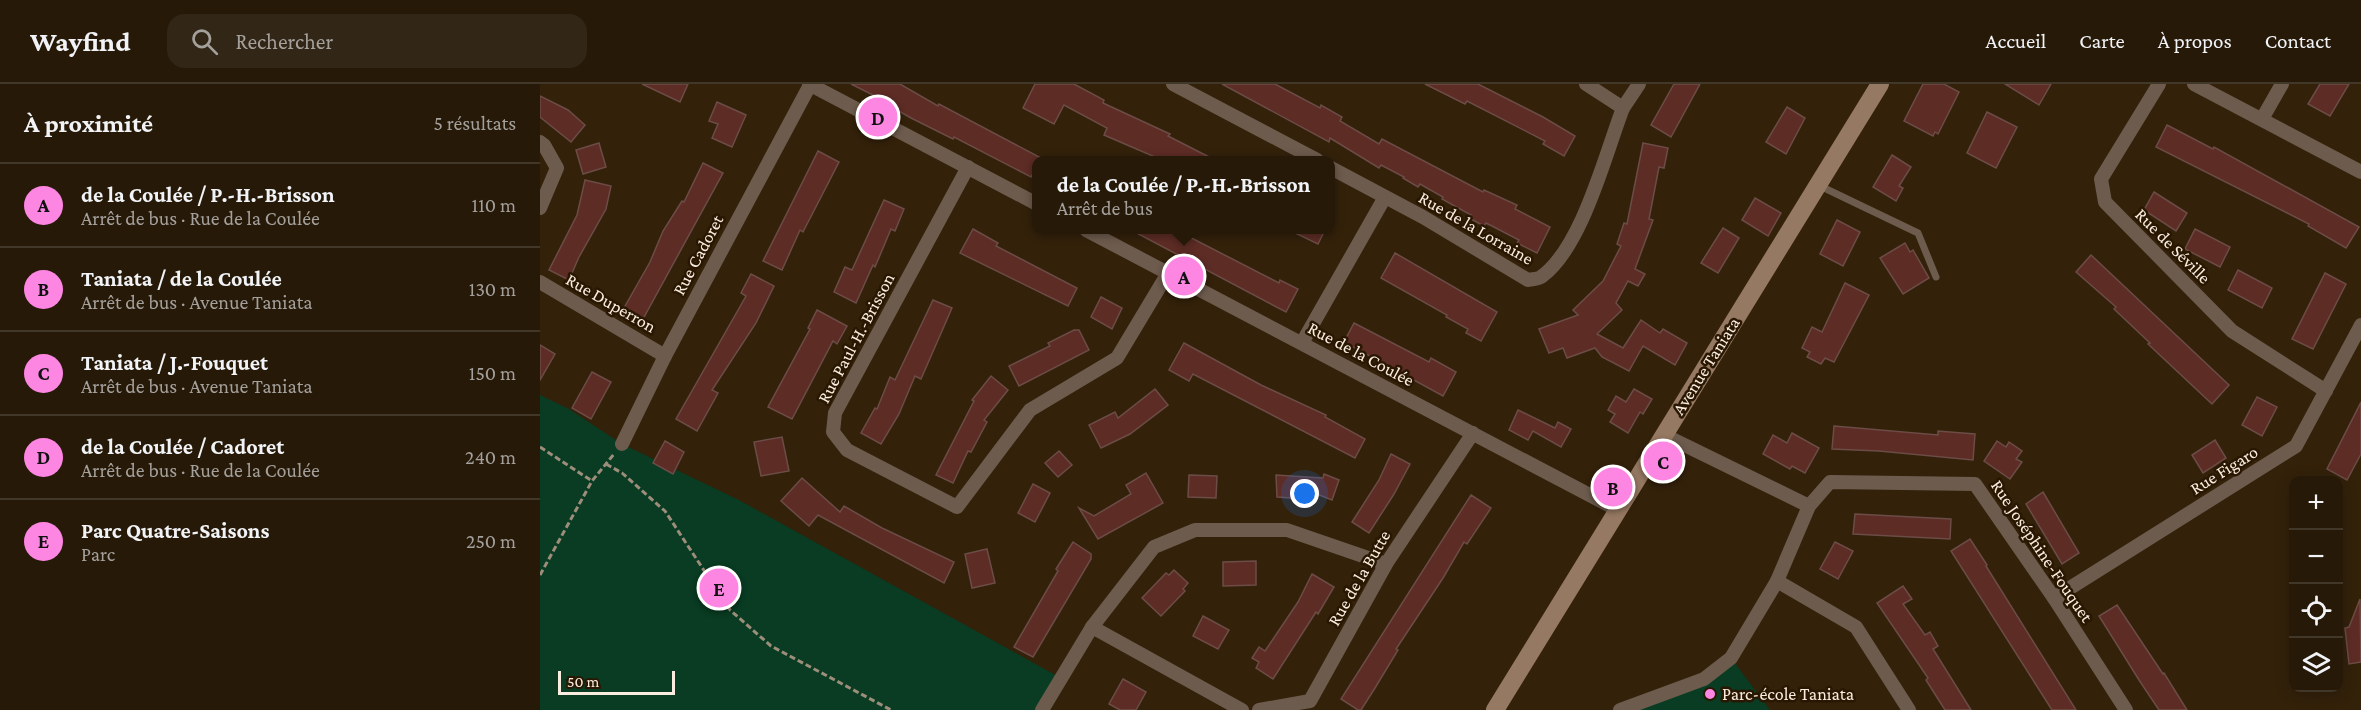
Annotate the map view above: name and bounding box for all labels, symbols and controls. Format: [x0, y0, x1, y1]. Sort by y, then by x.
search box [167, 14, 587, 68]
icon: search [188, 25, 221, 58]
text: Wayfind [30, 26, 131, 57]
text: Rechercher [236, 29, 333, 54]
text: Accueil [1986, 29, 2046, 53]
text: Carte [2079, 29, 2125, 53]
text: À propos [2158, 29, 2232, 53]
text: Contact [2265, 29, 2331, 53]
pin: D [858, 94, 898, 140]
text: À proximité [24, 109, 153, 138]
text: 5 résultats [434, 112, 516, 134]
popup [1032, 156, 1335, 234]
text: de la Coulée / P.-H.-Brisson [1057, 172, 1310, 197]
text: de la Coulée / P.-H.-Brisson [81, 182, 335, 207]
street label: Rue de la Lorraine [1415, 187, 1537, 269]
text: A [38, 194, 49, 216]
text: 110 m [472, 194, 516, 216]
text: Arrêt de bus [1057, 197, 1153, 219]
street label: Rue de Séville [2131, 204, 2215, 288]
text: Arrêt de bus · Rue de la Coulée [81, 207, 320, 229]
street label: Rue Cadoret [669, 211, 728, 298]
pin: A [1164, 254, 1204, 298]
text: Taniata / de la Coulée [81, 266, 282, 291]
street label: Rue Duperron [562, 269, 660, 337]
street label: Rue Paul-H.-Brisson [813, 269, 899, 406]
text: B [38, 278, 49, 300]
text: 130 m [469, 278, 516, 300]
text: Arrêt de bus · Avenue Taniata [81, 291, 313, 313]
street label: Avenue Taniata [1668, 314, 1744, 418]
street label: Rue de la Coulée [1305, 318, 1418, 390]
text: Taniata / J.-Fouquet [81, 350, 268, 375]
text: C [37, 362, 50, 384]
text: 150 m [469, 362, 516, 384]
text: Arrêt de bus · Avenue Taniata [81, 375, 313, 397]
text: de la Coulée / Cadoret [81, 434, 284, 459]
pin: C [1644, 438, 1682, 484]
street label: Rue Figaro [2186, 441, 2262, 499]
text: D [37, 446, 50, 468]
text: 240 m [465, 446, 516, 468]
text: Arrêt de bus · Rue de la Coulée [81, 459, 320, 481]
pin: B [1594, 464, 1632, 510]
street label: Rue Joséphine-Fouquet [1987, 476, 2098, 627]
map controls [2289, 476, 2343, 692]
button: + [2289, 476, 2343, 530]
your location [1290, 479, 1319, 508]
text: Parc Quatre-Saisons [81, 518, 269, 543]
street label: Rue de la Butte [1324, 527, 1394, 629]
text: E [38, 530, 49, 552]
text: 250 m [466, 530, 516, 552]
button: − [2289, 530, 2343, 584]
text: Parc [81, 543, 115, 565]
pin: E [700, 566, 738, 610]
button: locate [2289, 584, 2343, 638]
button: layers [2289, 638, 2343, 692]
scale bar [558, 668, 675, 696]
text: 50 m [567, 673, 599, 690]
place label: Parc-école Taniata [1722, 684, 1854, 704]
marker: Parc-école Taniata [1703, 687, 1717, 701]

